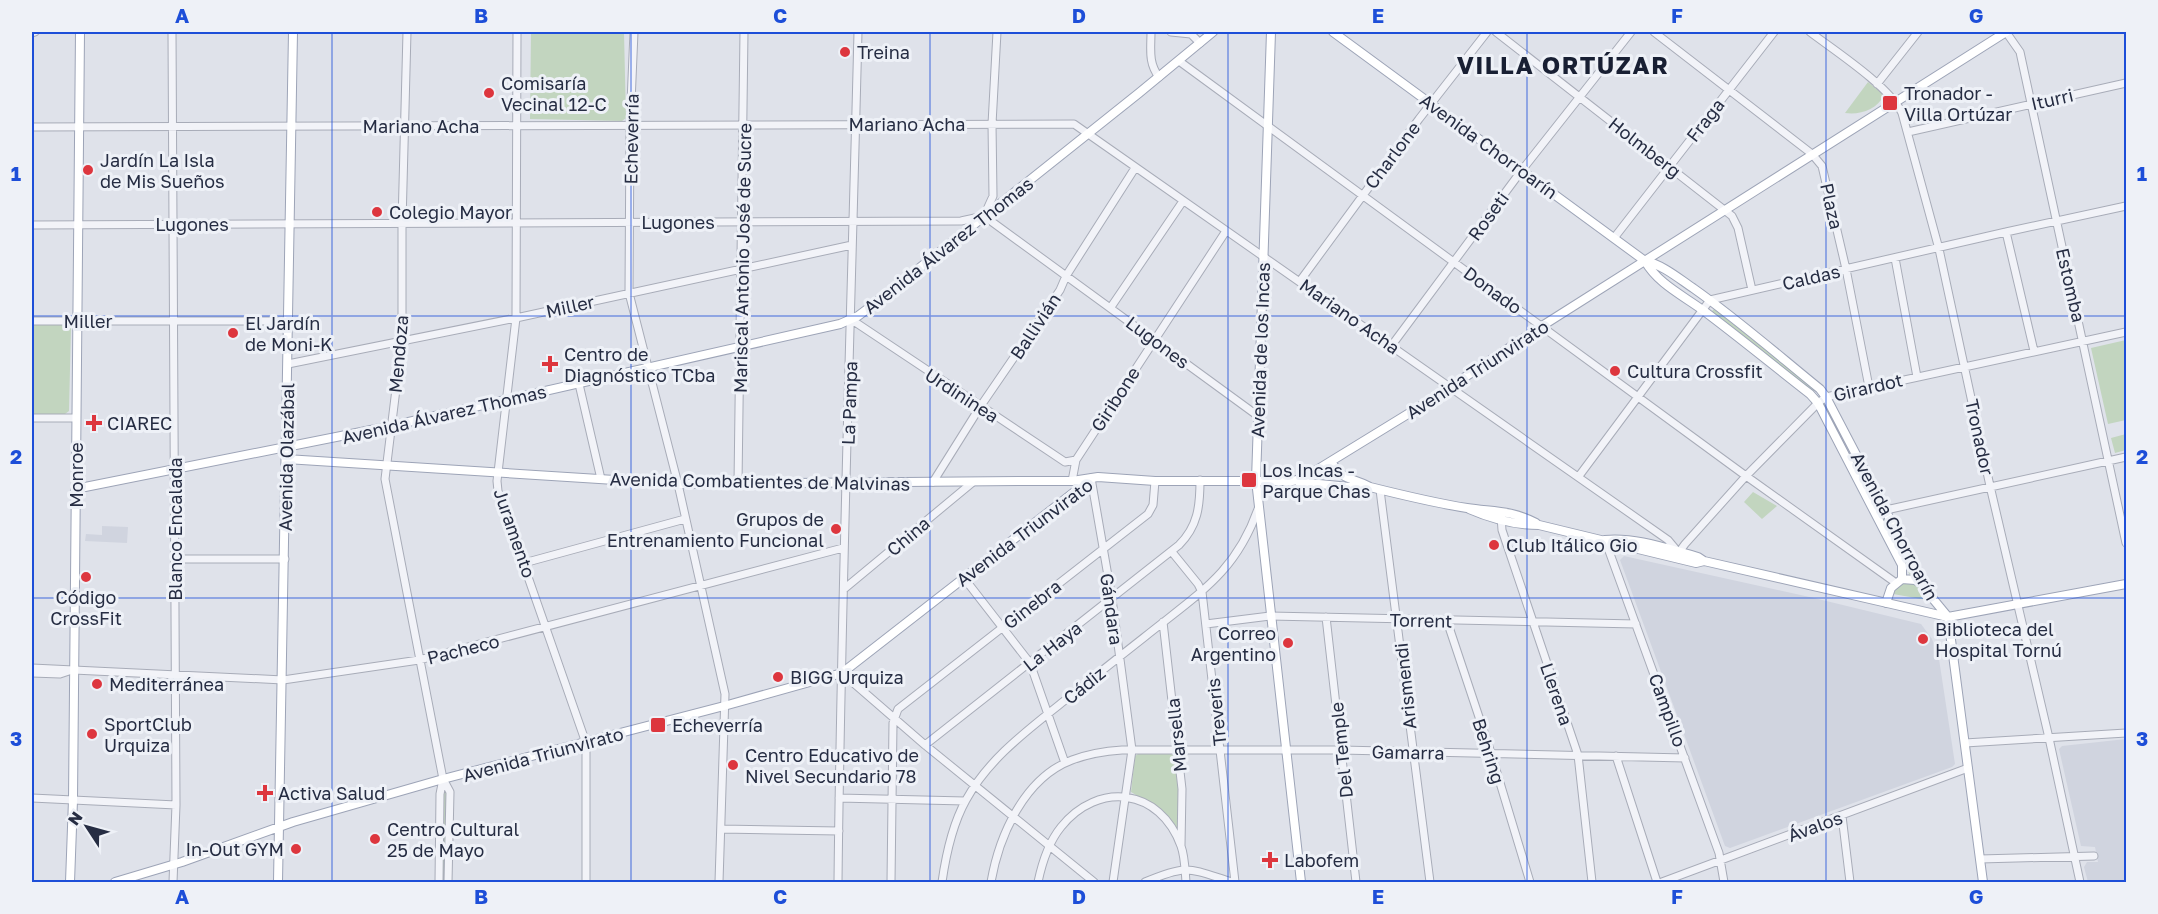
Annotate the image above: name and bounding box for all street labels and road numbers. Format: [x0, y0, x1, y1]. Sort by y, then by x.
street label: Iturri [2029, 83, 2075, 115]
street label: Avenida Chorroarín [1416, 89, 1562, 203]
street label: Echeverría [619, 93, 643, 185]
street label: Fraga [1681, 94, 1729, 146]
street label: Holmberg [1605, 112, 1685, 182]
street label: Mariano Acha [849, 113, 965, 135]
street label: Mariano Acha [363, 115, 479, 137]
street label: Charlone [1360, 117, 1424, 193]
street label: Mariscal Antonio José de Sucre [729, 123, 755, 393]
street label: Avenida Álvarez Thomas [859, 172, 1037, 318]
street label: Plaza [1816, 181, 1848, 231]
street label: Roseti [1463, 187, 1513, 245]
street label: Lugones [641, 211, 715, 233]
street label: Lugones [155, 213, 229, 235]
street label: Estomba [2052, 246, 2090, 324]
street label: Caldas [1780, 260, 1842, 294]
street label: Avenida de los Incas [1246, 262, 1274, 438]
street label: Donado [1460, 262, 1526, 318]
street label: Mariano Acha [1296, 273, 1404, 359]
street label: Ballivián [1005, 289, 1065, 363]
street label: Miller [544, 290, 596, 322]
street label: Miller [63, 310, 113, 332]
street label: Lugones [1122, 311, 1194, 373]
street label: Mendoza [384, 314, 412, 394]
street label: Avenida Triunvirato [1402, 315, 1552, 423]
street label: La Pampa [837, 361, 861, 445]
street label: Urdininea [921, 363, 1003, 427]
street label: Giribone [1086, 363, 1144, 435]
street label: Girardot [1831, 368, 1905, 406]
street label: Avenida Álvarez Thomas [340, 380, 548, 448]
street label: Avenida Olazábal [274, 382, 298, 531]
street label: Tronador [1961, 397, 1999, 477]
street label: Monroe [65, 442, 87, 508]
street label: Avenida Chorroarín [1847, 448, 1943, 604]
street label: Blanco Encalada [164, 457, 186, 601]
street label: Avenida Combatientes de Malvinas [610, 467, 910, 495]
street label: Avenida Triunvirato [951, 473, 1097, 591]
street label: Juramento [489, 485, 541, 581]
street label: China [882, 512, 934, 560]
street label: Gándara [1096, 572, 1128, 646]
street label: Ginebra [999, 575, 1065, 633]
street label: Torrent [1389, 608, 1453, 632]
street label: La Haya [1018, 616, 1086, 676]
street label: Pacheco [425, 629, 501, 669]
street label: Arismendi [1390, 642, 1420, 730]
street label: Llerena [1536, 660, 1578, 728]
street label: Cádiz [1059, 662, 1109, 708]
street label: Campillo [1645, 670, 1691, 750]
street label: Treveris [1202, 677, 1230, 747]
street label: Marsella [1161, 697, 1191, 773]
street label: Del Temple [1325, 701, 1357, 799]
street label: Behring [1468, 715, 1510, 787]
street label: Avenida Triunvirato [460, 722, 626, 786]
street label: Gamarra [1371, 740, 1445, 764]
street label: Ávalos [1785, 806, 1845, 846]

